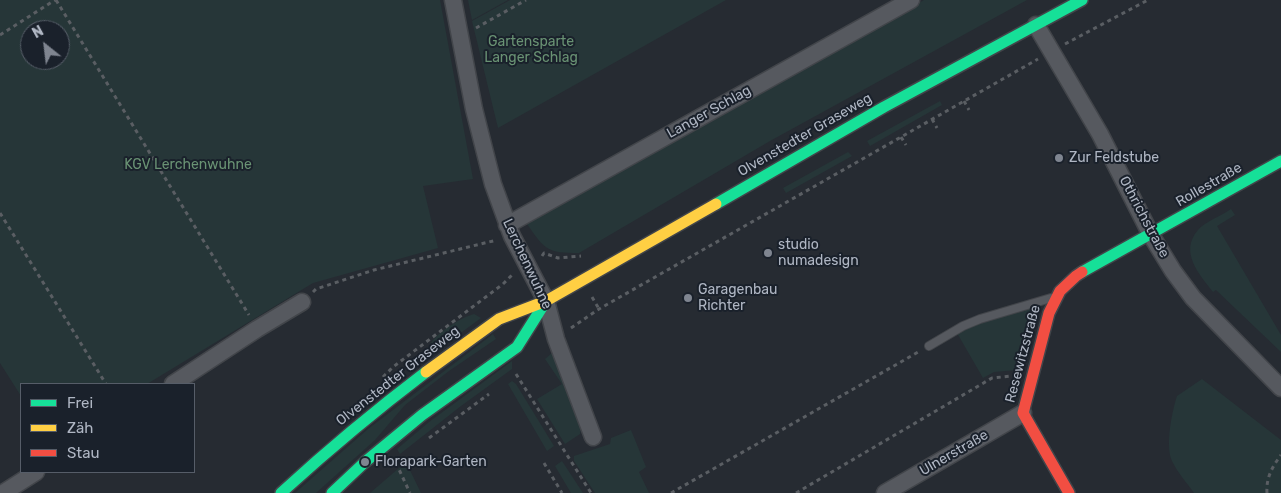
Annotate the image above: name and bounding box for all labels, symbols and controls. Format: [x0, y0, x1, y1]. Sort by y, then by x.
north arrow [20, 20, 70, 70]
text: N [29, 22, 46, 42]
park label: Gartensparte Langer Schlag [484, 34, 578, 66]
street label: Langer Schlag [664, 82, 754, 142]
street label: Olvenstedter Graseweg [735, 90, 875, 180]
place label: Zur Feldstube [1069, 150, 1159, 166]
marker: Zur Feldstube [1053, 152, 1065, 164]
park label: KGV Lerchenwuhne [124, 157, 252, 173]
street label: Rollestraße [1173, 159, 1245, 211]
street label: Othrichstraße [1115, 173, 1173, 261]
street label: Lerchenwuhne [499, 216, 555, 312]
place label: studio numadesign [778, 237, 859, 270]
marker: studio numadesign [762, 247, 774, 259]
place label: Garagenbau Richter [698, 282, 777, 314]
marker: Garagenbau Richter [682, 292, 694, 304]
street label: Resewitzstraße [1002, 303, 1044, 405]
street label: Olvenstedter Graseweg [333, 323, 463, 429]
legend [20, 383, 195, 473]
text: Frei [67, 394, 93, 412]
text: Zäh [67, 419, 93, 437]
street label: Ulnerstraße [917, 427, 991, 479]
text: Stau [67, 444, 100, 462]
place label: Florapark-Garten [375, 454, 487, 470]
marker: Florapark-Garten [359, 456, 371, 468]

